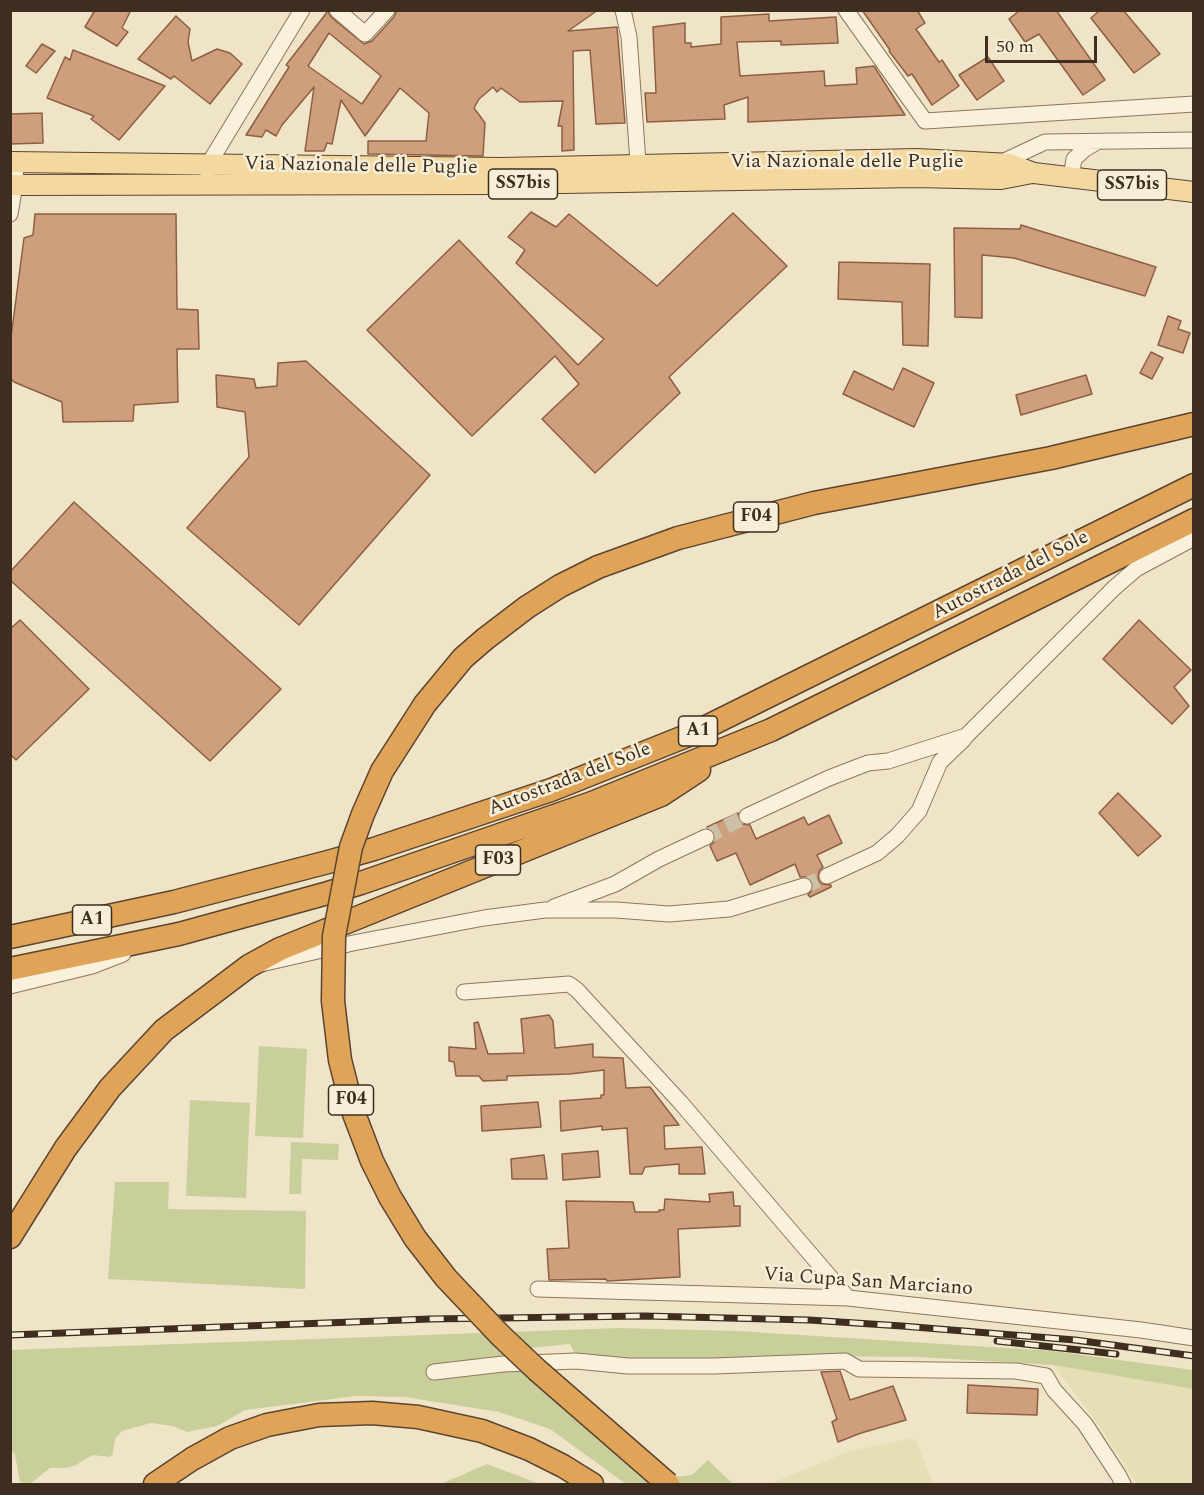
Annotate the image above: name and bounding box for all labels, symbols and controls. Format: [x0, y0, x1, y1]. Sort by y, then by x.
scale bar [988, 24, 1100, 62]
text: 50 m [996, 33, 1034, 60]
street label: Via Nazionale delle Puglie [730, 151, 964, 175]
street label: Via Nazionale delle Puglie [244, 153, 478, 181]
road number: SS7bis [488, 169, 558, 199]
road number: SS7bis [1098, 170, 1166, 200]
road number: F04 [734, 502, 778, 532]
street label: Autostrada del Sole [929, 526, 1093, 626]
road number: A1 [678, 716, 718, 746]
street label: Autostrada del Sole [485, 738, 655, 822]
road number: F03 [476, 845, 520, 875]
road number: A1 [72, 905, 112, 935]
road number: F04 [328, 1085, 374, 1115]
street label: Via Cupa San Marciano [762, 1264, 974, 1302]

